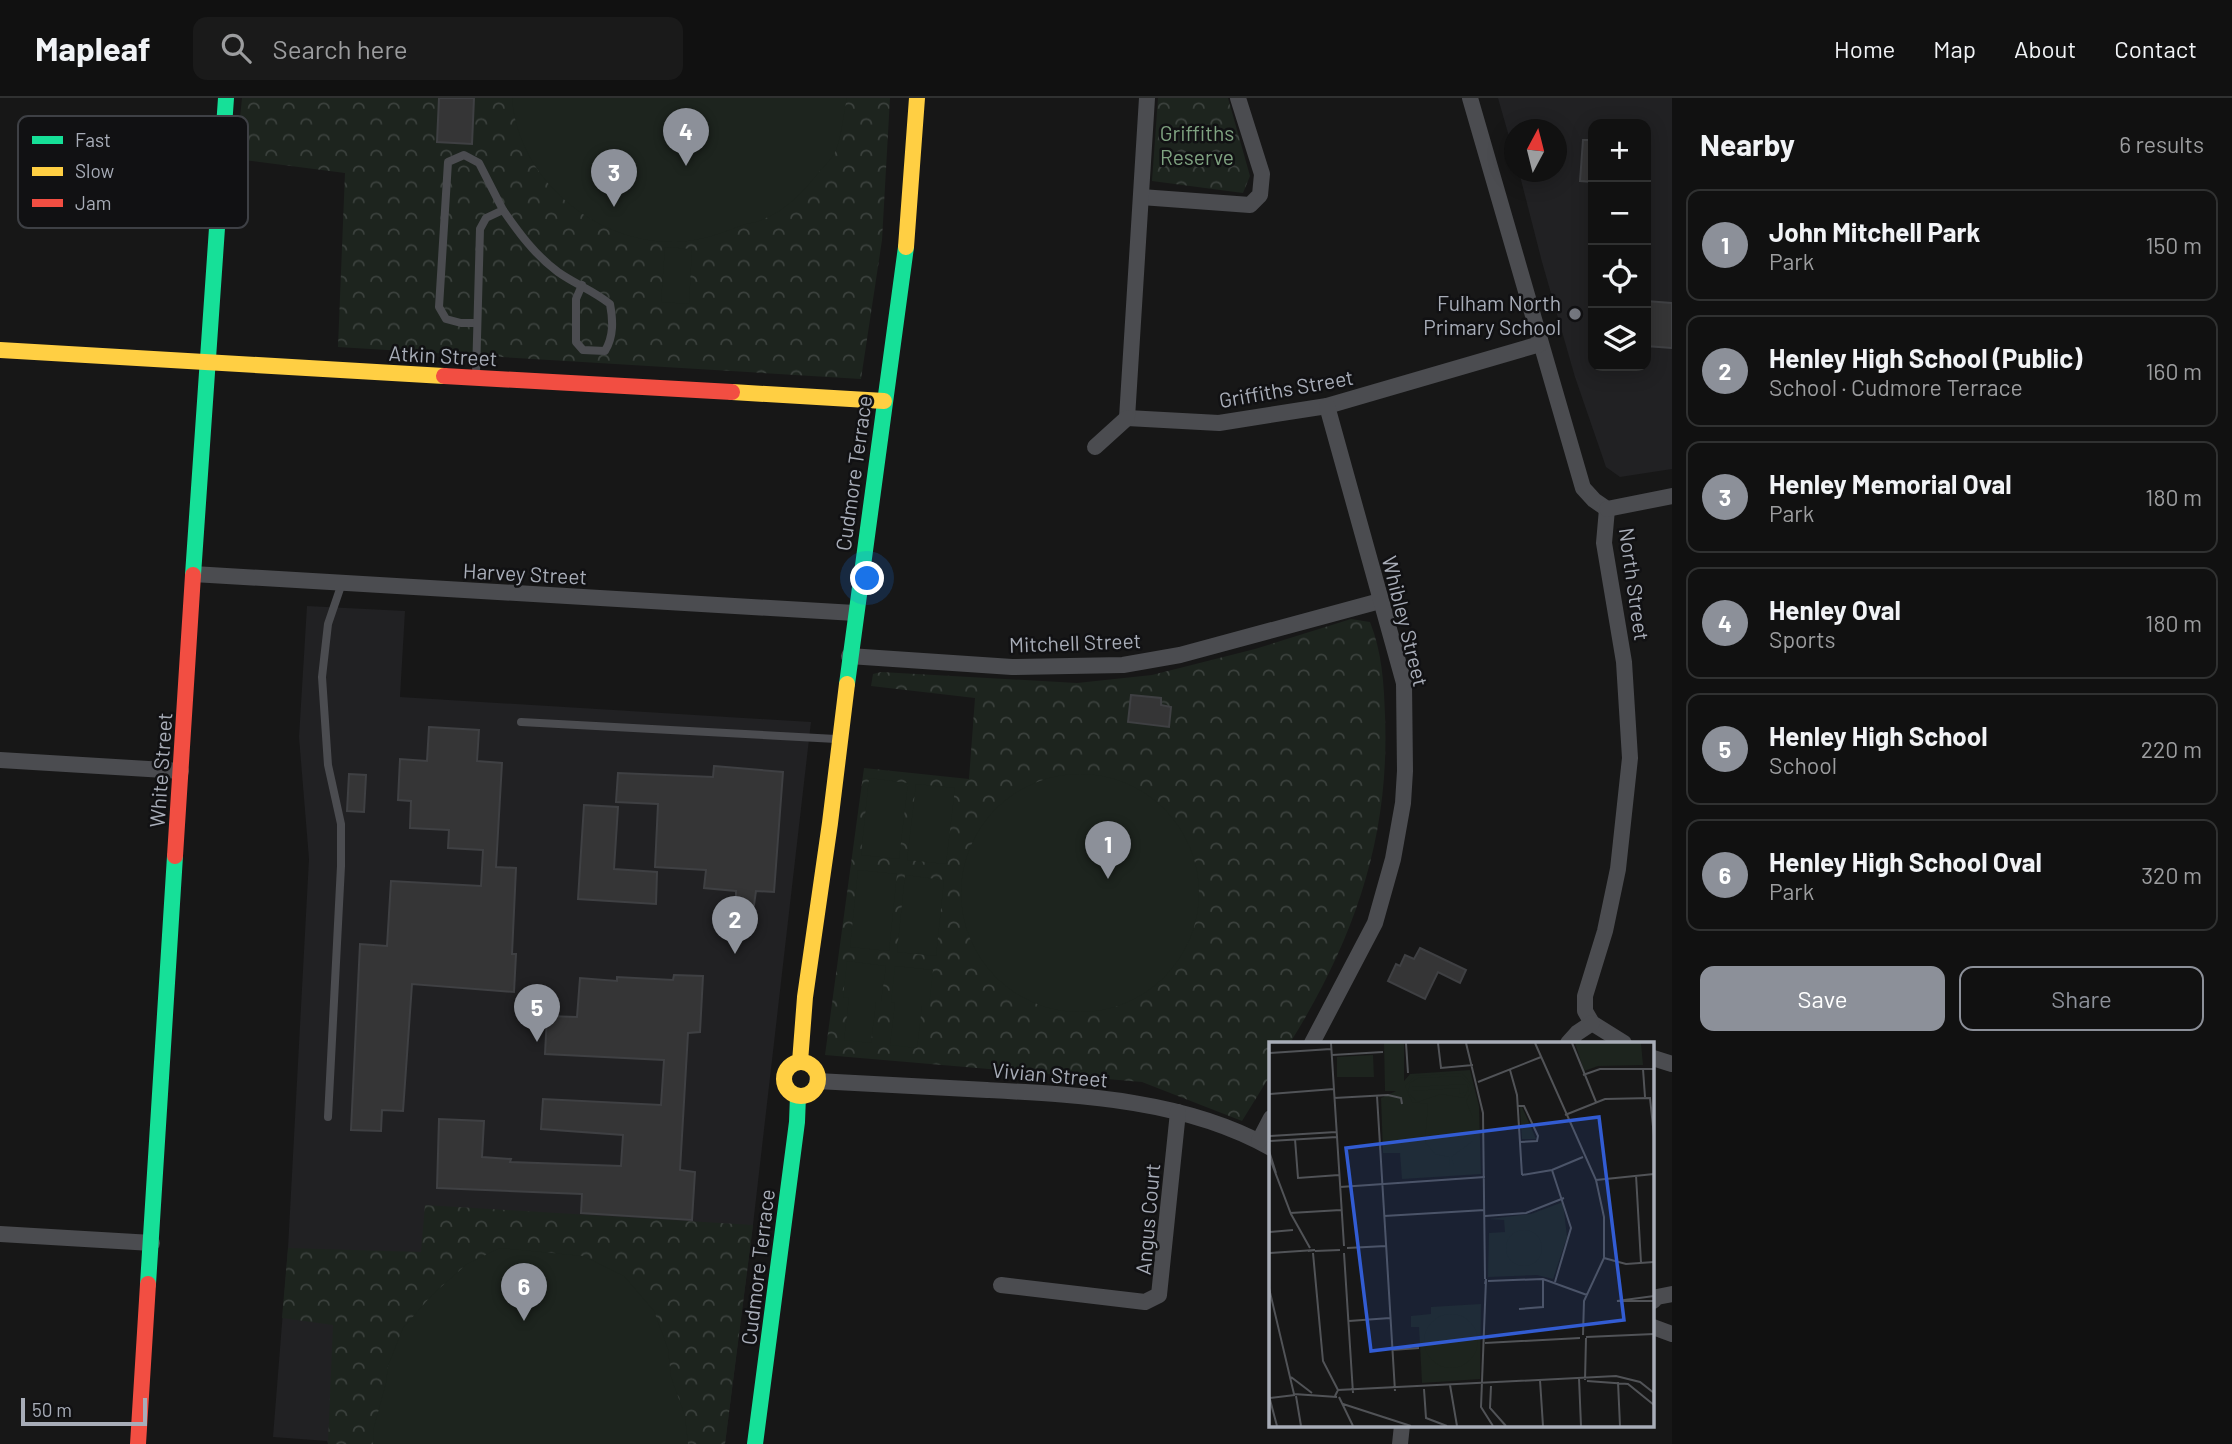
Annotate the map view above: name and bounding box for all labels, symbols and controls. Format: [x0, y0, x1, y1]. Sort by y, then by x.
search box [193, 17, 683, 80]
text: Mapleaf [35, 28, 151, 68]
icon: search [217, 29, 255, 67]
text: Search here [273, 33, 408, 64]
text: Home [1834, 34, 1895, 63]
text: Map [1933, 34, 1976, 63]
text: About [2014, 34, 2076, 63]
text: Contact [2114, 34, 2197, 63]
pin: 4 [663, 108, 709, 166]
legend [18, 116, 248, 228]
north arrow [1504, 119, 1567, 182]
map controls [1588, 119, 1651, 371]
button: + [1588, 119, 1651, 182]
park label: Griffiths Reserve [1160, 120, 1234, 169]
text: Nearby [1700, 126, 1795, 162]
text: Fast [75, 128, 111, 151]
text: 6 results [2119, 130, 2204, 158]
pin: 3 [591, 149, 637, 207]
text: Slow [75, 159, 114, 182]
button: − [1588, 182, 1651, 245]
text: Jam [75, 191, 111, 214]
text: John Mitchell Park [1769, 216, 1980, 247]
text: 1 [1721, 231, 1729, 259]
text: 150 m [2146, 231, 2202, 259]
button: locate [1588, 245, 1651, 308]
text: Park [1769, 247, 1814, 275]
place label: Fulham North Primary School [1423, 290, 1561, 339]
marker: Fulham North Primary School [1567, 306, 1583, 322]
button: layers [1588, 308, 1651, 371]
street label: Atkin Street [388, 340, 498, 370]
text: Henley High School (Public) [1769, 342, 2082, 373]
text: 2 [1719, 357, 1731, 385]
text: 160 m [2145, 357, 2202, 385]
street label: Griffiths Street [1217, 364, 1355, 412]
text: School · Cudmore Terrace [1769, 373, 2023, 401]
street label: Cudmore Terrace [830, 394, 876, 552]
text: Henley Memorial Oval [1769, 468, 2012, 499]
text: 3 [1719, 483, 1731, 511]
text: 180 m [2145, 483, 2202, 511]
text: Park [1769, 499, 1814, 527]
street label: North Street [1615, 526, 1655, 642]
street label: Whibley Street [1378, 553, 1434, 689]
street label: Harvey Street [462, 557, 588, 589]
your location [850, 561, 884, 595]
text: Henley Oval [1769, 594, 1901, 625]
text: 4 [1718, 609, 1732, 637]
text: 180 m [2145, 609, 2202, 637]
text: Sports [1769, 625, 1836, 653]
street label: Mitchell Street [1009, 627, 1141, 657]
street label: White Street [144, 712, 176, 828]
text: Henley High School [1769, 720, 1988, 751]
text: 5 [1719, 735, 1731, 763]
text: 220 m [2141, 735, 2202, 763]
text: School [1769, 751, 1837, 779]
pin: 1 [1085, 821, 1131, 879]
text: Henley High School Oval [1769, 846, 2042, 877]
text: 6 [1719, 861, 1731, 889]
text: 320 m [2141, 861, 2202, 889]
text: Park [1769, 877, 1814, 905]
pin: 2 [712, 896, 758, 954]
button: Save [1700, 966, 1945, 1031]
button: Share [1959, 966, 2204, 1031]
pin: 5 [514, 984, 560, 1042]
inset map [1269, 1042, 1654, 1426]
street label: Vivian Street [991, 1056, 1109, 1092]
street label: Angus Court [1130, 1162, 1164, 1276]
street label: Cudmore Terrace [735, 1188, 779, 1346]
pin: 6 [501, 1263, 547, 1321]
scale bar [21, 1395, 147, 1427]
text: 50 m [32, 1398, 72, 1421]

